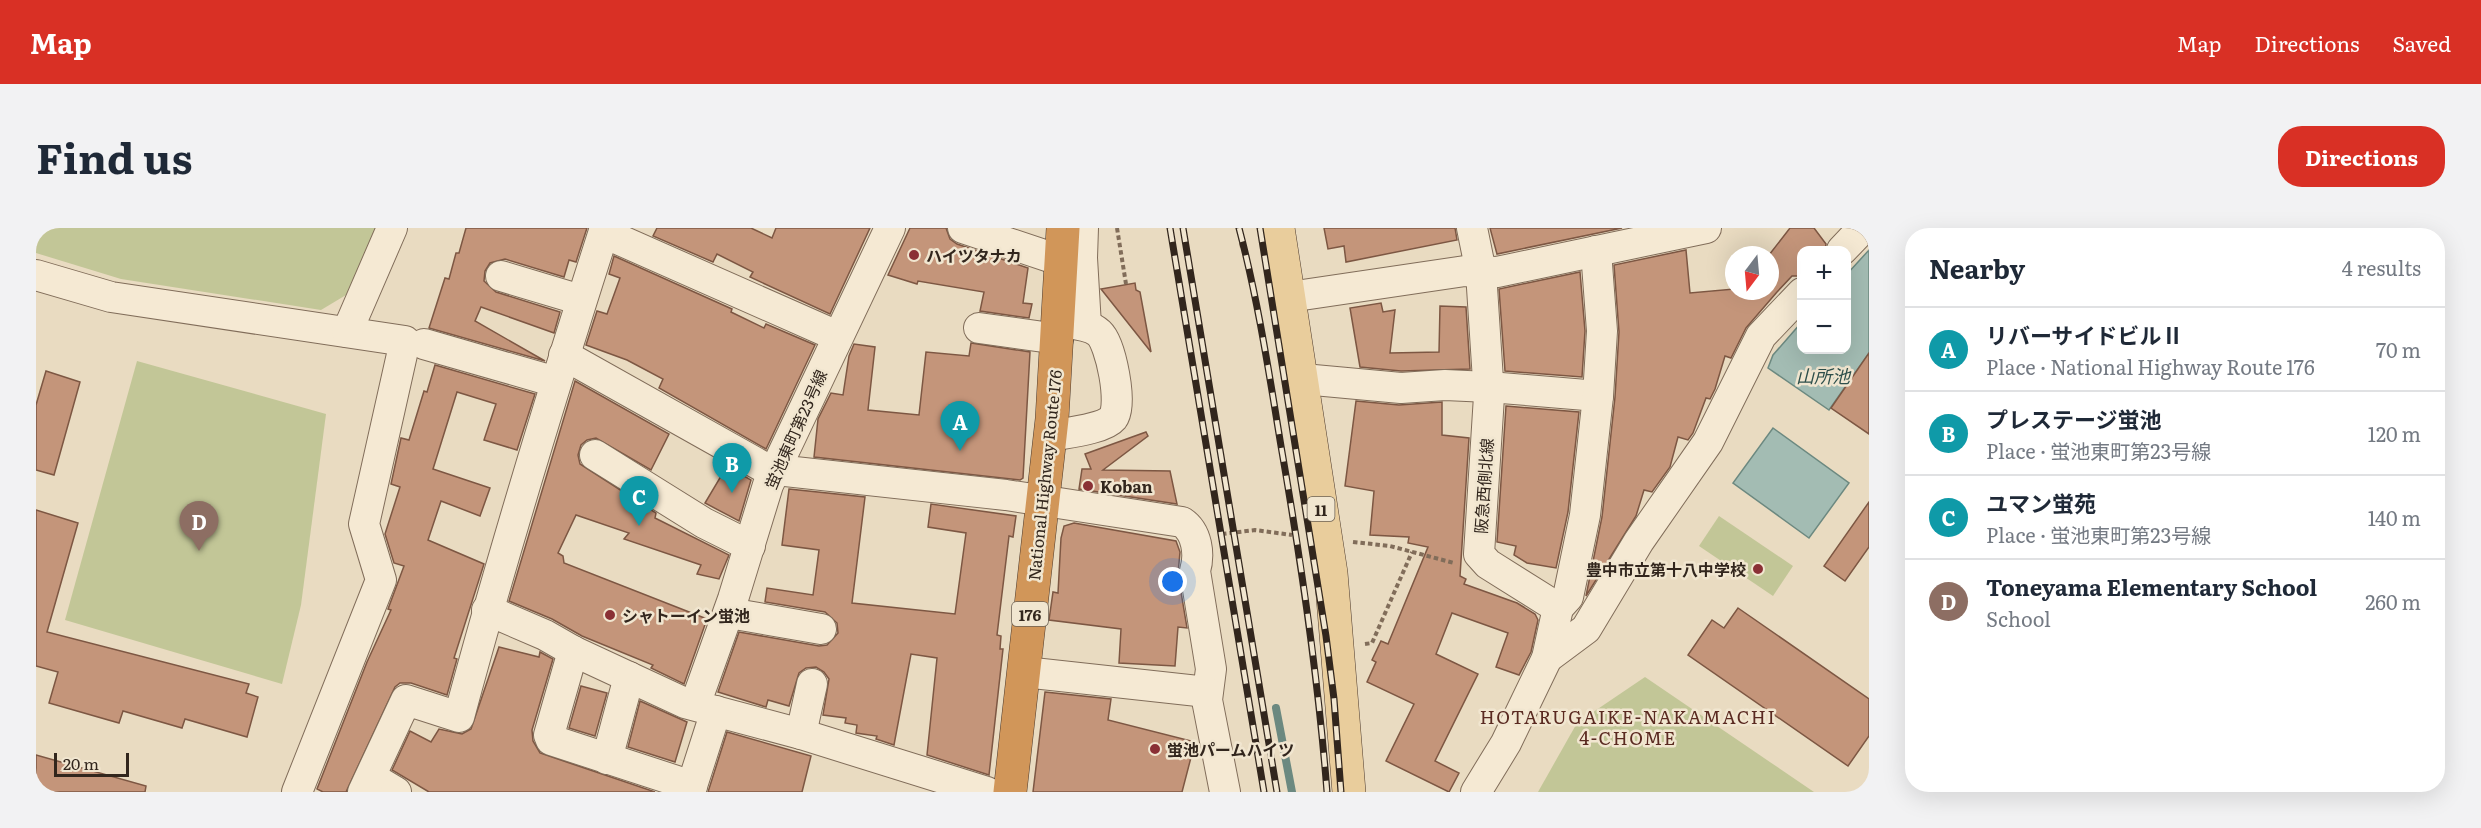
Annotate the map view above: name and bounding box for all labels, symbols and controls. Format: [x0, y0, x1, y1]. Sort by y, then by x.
text: Map [30, 21, 92, 63]
text: Map [2177, 27, 2222, 58]
text: Directions [2255, 27, 2360, 58]
text: Saved [2393, 27, 2451, 58]
text: Find us [36, 125, 193, 187]
button: Directions [2278, 126, 2445, 187]
place label: ハイツタナカ [926, 243, 1022, 267]
north arrow [1725, 246, 1779, 300]
map controls [1797, 246, 1851, 354]
button: + [1797, 246, 1851, 300]
marker: ハイツタナカ [907, 248, 921, 262]
text: Nearby [1929, 248, 2025, 287]
text: 4 results [2342, 252, 2421, 282]
button: − [1797, 300, 1851, 354]
text: リバーサイドビルⅡ [1986, 318, 2184, 351]
text: A [1941, 334, 1956, 364]
text: 70 m [2376, 334, 2421, 364]
text: Place · National Highway Route 176 [1986, 351, 2315, 381]
water label: 山所池 [1796, 362, 1852, 389]
street label: 蛍池東町第23号線 [758, 365, 832, 493]
street label: National Highway Route 176 [1021, 368, 1067, 581]
pin: A [940, 402, 980, 451]
text: プレステージ蛍池 [1986, 402, 2162, 435]
text: B [1942, 418, 1955, 448]
text: 120 m [2368, 418, 2421, 448]
text: Place · 蛍池東町第23号線 [1986, 435, 2211, 465]
street label: 阪急西側北線 [1468, 437, 1498, 535]
pin: B [712, 444, 752, 493]
place label: Koban [1100, 474, 1153, 498]
pin: C [620, 476, 658, 526]
marker: Koban [1081, 479, 1095, 493]
text: ユマン蛍苑 [1986, 486, 2096, 519]
road number: 11 [1308, 497, 1334, 521]
pin: D [180, 502, 218, 551]
text: C [1941, 502, 1956, 532]
text: 140 m [2368, 502, 2421, 532]
text: Place · 蛍池東町第23号線 [1986, 519, 2211, 549]
place label: 豊中市立第十八中学校 [1586, 557, 1746, 581]
marker: 豊中市立第十八中学校 [1751, 562, 1765, 576]
your location [1158, 567, 1187, 596]
text: Toneyama Elementary School [1986, 570, 2317, 603]
text: D [1941, 586, 1956, 616]
text: 260 m [2365, 586, 2421, 616]
road number: 176 [1012, 602, 1048, 626]
place label: シャトーイン蛍池 [622, 603, 750, 627]
text: School [1986, 603, 2051, 633]
marker: シャトーイン蛍池 [603, 608, 617, 622]
district label: HOTARUGAIKE-NAKAMACHI 4-CHOME [1480, 703, 1776, 751]
place label: 蛍池パームハイツ [1167, 737, 1294, 761]
marker: 蛍池パームハイツ [1148, 742, 1162, 756]
scale bar [54, 750, 129, 778]
text: 20 m [63, 751, 99, 775]

